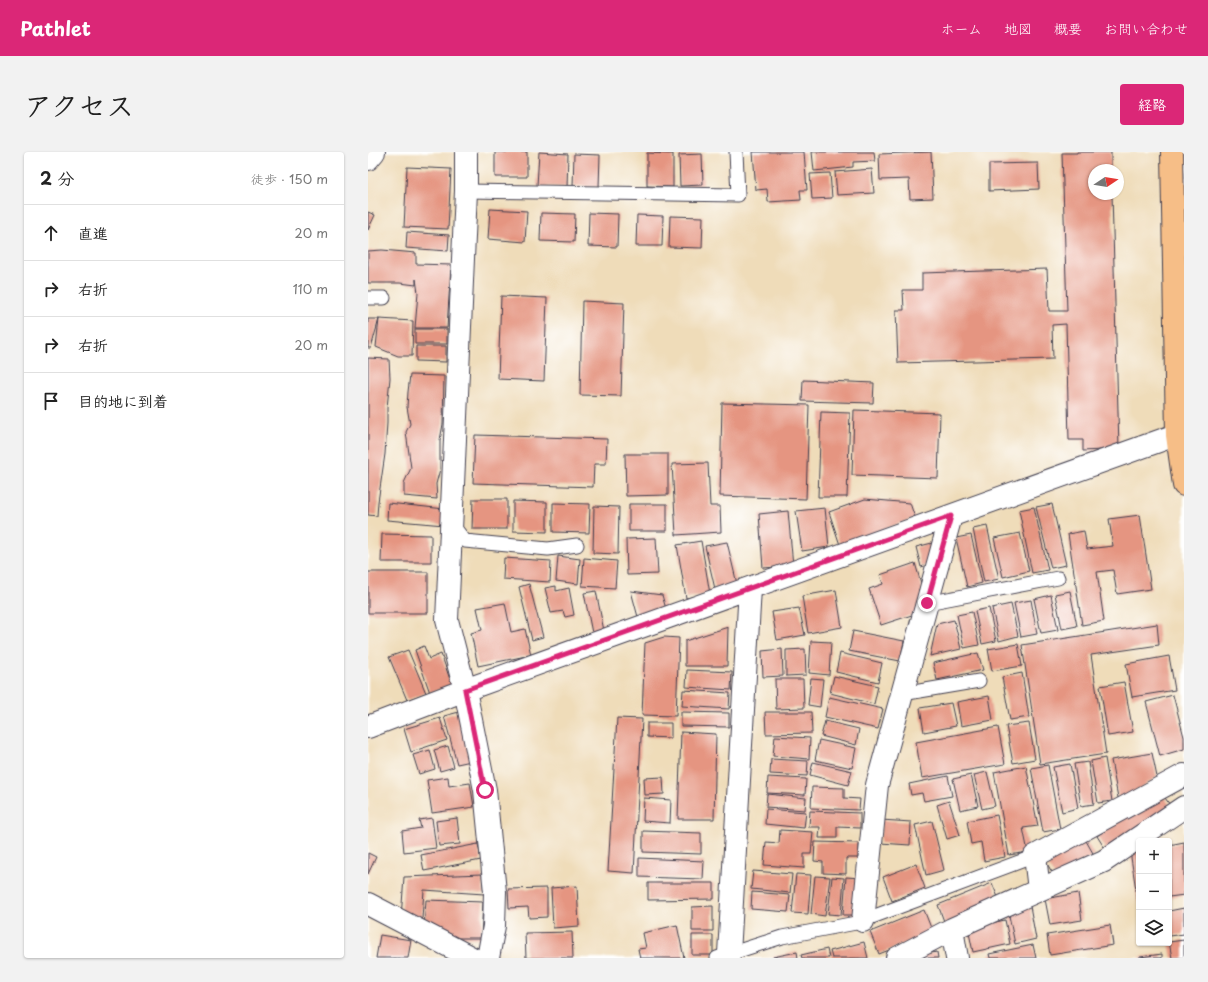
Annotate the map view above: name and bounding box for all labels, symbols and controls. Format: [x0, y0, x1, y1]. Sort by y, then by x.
text: Pathlet [20, 14, 91, 42]
text: ホーム [941, 18, 982, 39]
text: 地図 [1004, 18, 1032, 39]
text: 概要 [1054, 18, 1082, 39]
text: お問い合わせ [1104, 18, 1188, 39]
text: アクセス [24, 83, 134, 126]
button: 経路 [1120, 84, 1184, 125]
north arrow [1088, 164, 1124, 200]
text: 2 分 [40, 165, 74, 191]
text: 徒歩 · 150 m [251, 169, 328, 188]
text: 直進 [78, 221, 108, 244]
icon: ahead [40, 222, 62, 244]
text: 20 m [294, 223, 328, 242]
text: 右折 [78, 277, 108, 300]
icon: right [40, 278, 62, 300]
text: 110 m [293, 279, 328, 298]
text: 右折 [78, 333, 108, 356]
icon: right [40, 334, 62, 356]
text: 20 m [294, 335, 328, 354]
text: 目的地に到着 [78, 389, 168, 412]
icon: arrive [40, 390, 62, 412]
route end [918, 594, 936, 612]
route start [476, 781, 494, 799]
map controls [1136, 838, 1172, 946]
button: + [1136, 838, 1172, 874]
button: − [1136, 874, 1172, 910]
button: layers [1136, 910, 1172, 946]

